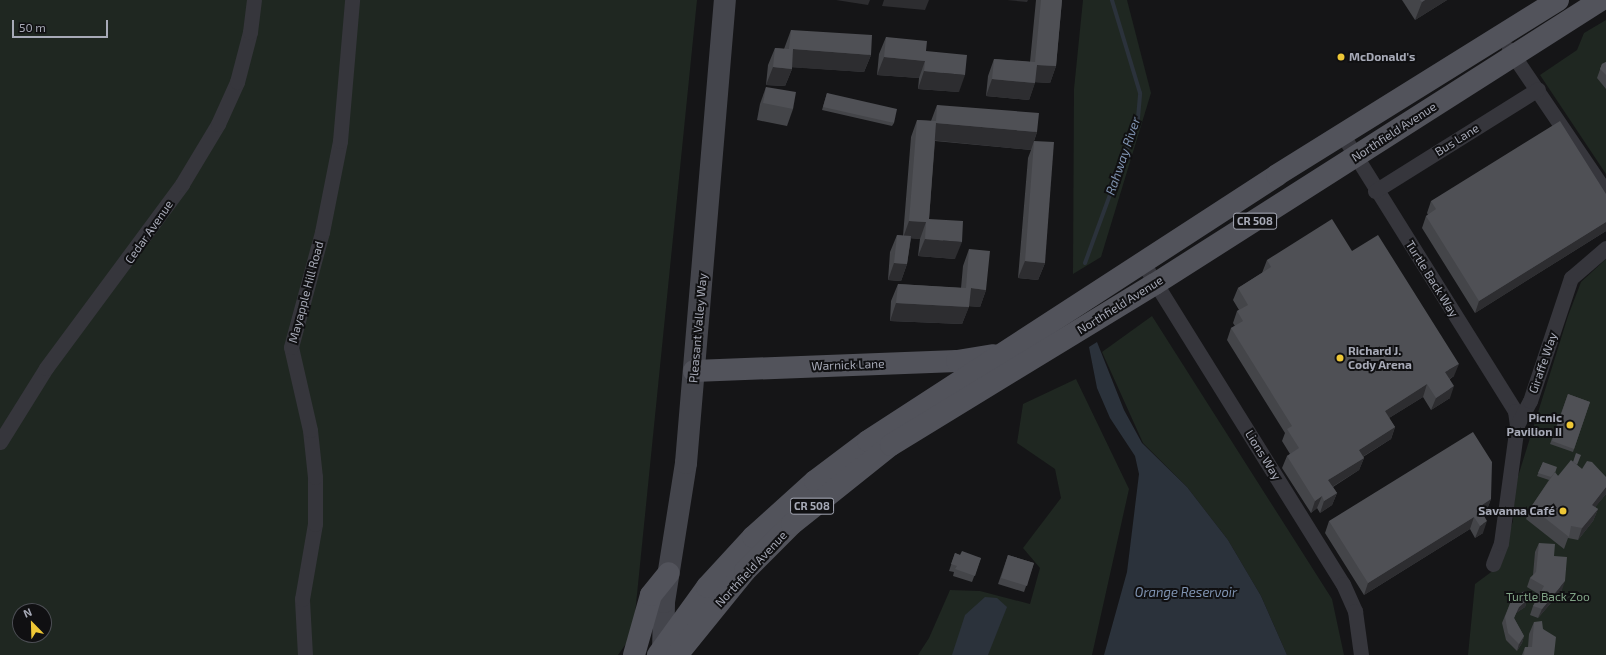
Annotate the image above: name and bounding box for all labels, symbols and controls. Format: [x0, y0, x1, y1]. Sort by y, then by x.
scale bar [14, 12, 110, 38]
text: 50 m [19, 20, 46, 34]
place label: McDonald's [1349, 50, 1415, 64]
marker: McDonald's [1336, 52, 1346, 62]
street label: Northfield Avenue [1349, 99, 1439, 165]
water label: Rahway River [1102, 115, 1144, 197]
street label: Bus Lane [1432, 121, 1482, 159]
street label: Cedar Avenue [122, 197, 176, 267]
road number: CR 508 [1233, 212, 1277, 230]
street label: Turtle Back Way [1403, 238, 1461, 320]
street label: Mayapple Hill Road [285, 239, 327, 345]
street label: Pleasant Valley Way [686, 272, 710, 384]
street label: Northfield Avenue [1074, 273, 1166, 337]
street label: Giraffe Way [1526, 331, 1560, 395]
place label: Richard J. Cody Arena [1348, 344, 1412, 372]
marker: Richard J. Cody Arena [1335, 353, 1345, 363]
street label: Warnick Lane [811, 357, 885, 373]
place label: Picnic Pavilion II [1507, 411, 1562, 439]
marker: Picnic Pavilion II [1565, 420, 1575, 430]
street label: Lions Way [1242, 427, 1284, 483]
road number: CR 508 [790, 497, 834, 515]
place label: Savanna Café [1478, 504, 1555, 518]
marker: Savanna Café [1558, 506, 1568, 516]
street label: Northfield Avenue [712, 528, 790, 610]
water label: Orange Reservoir [1135, 584, 1237, 600]
park label: Turtle Back Zoo [1506, 590, 1590, 604]
north arrow [12, 603, 52, 643]
text: N [21, 605, 34, 620]

